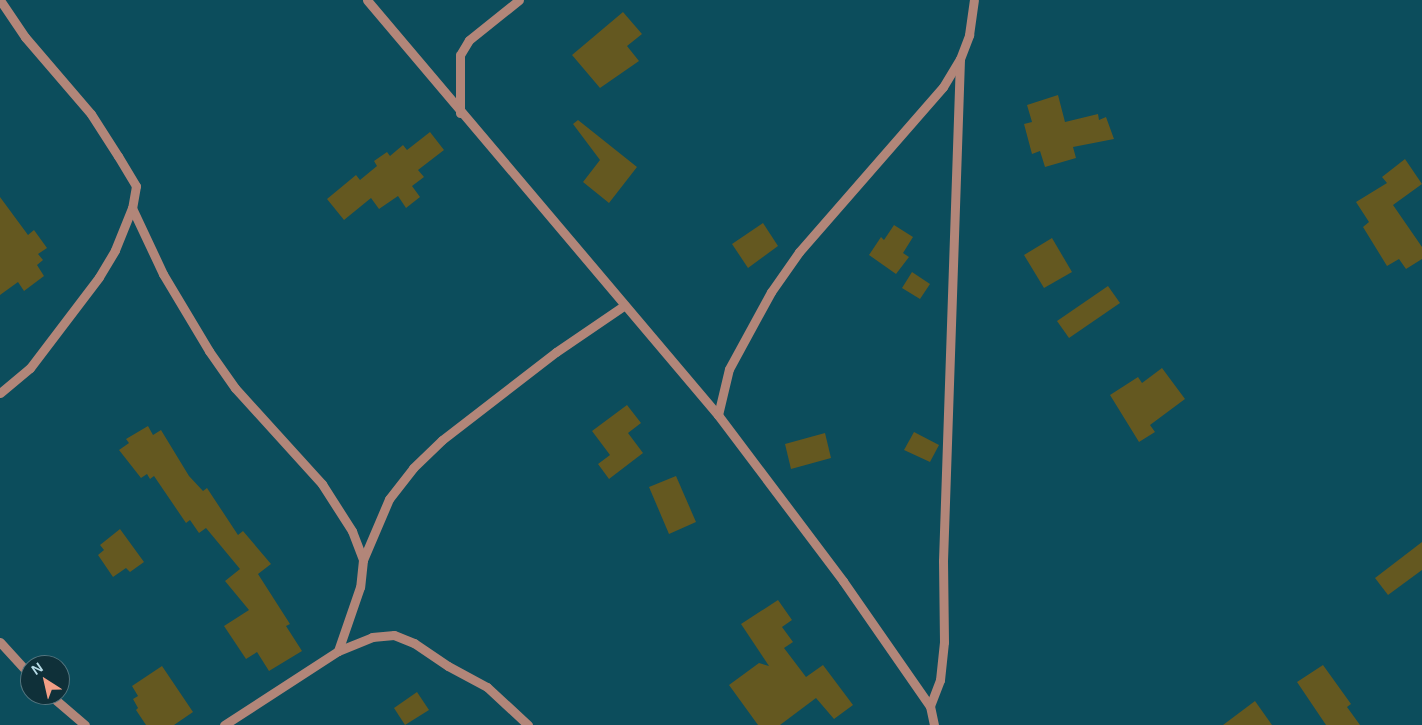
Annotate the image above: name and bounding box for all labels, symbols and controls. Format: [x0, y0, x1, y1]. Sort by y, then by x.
north arrow [20, 655, 70, 705]
text: N [28, 659, 46, 678]

